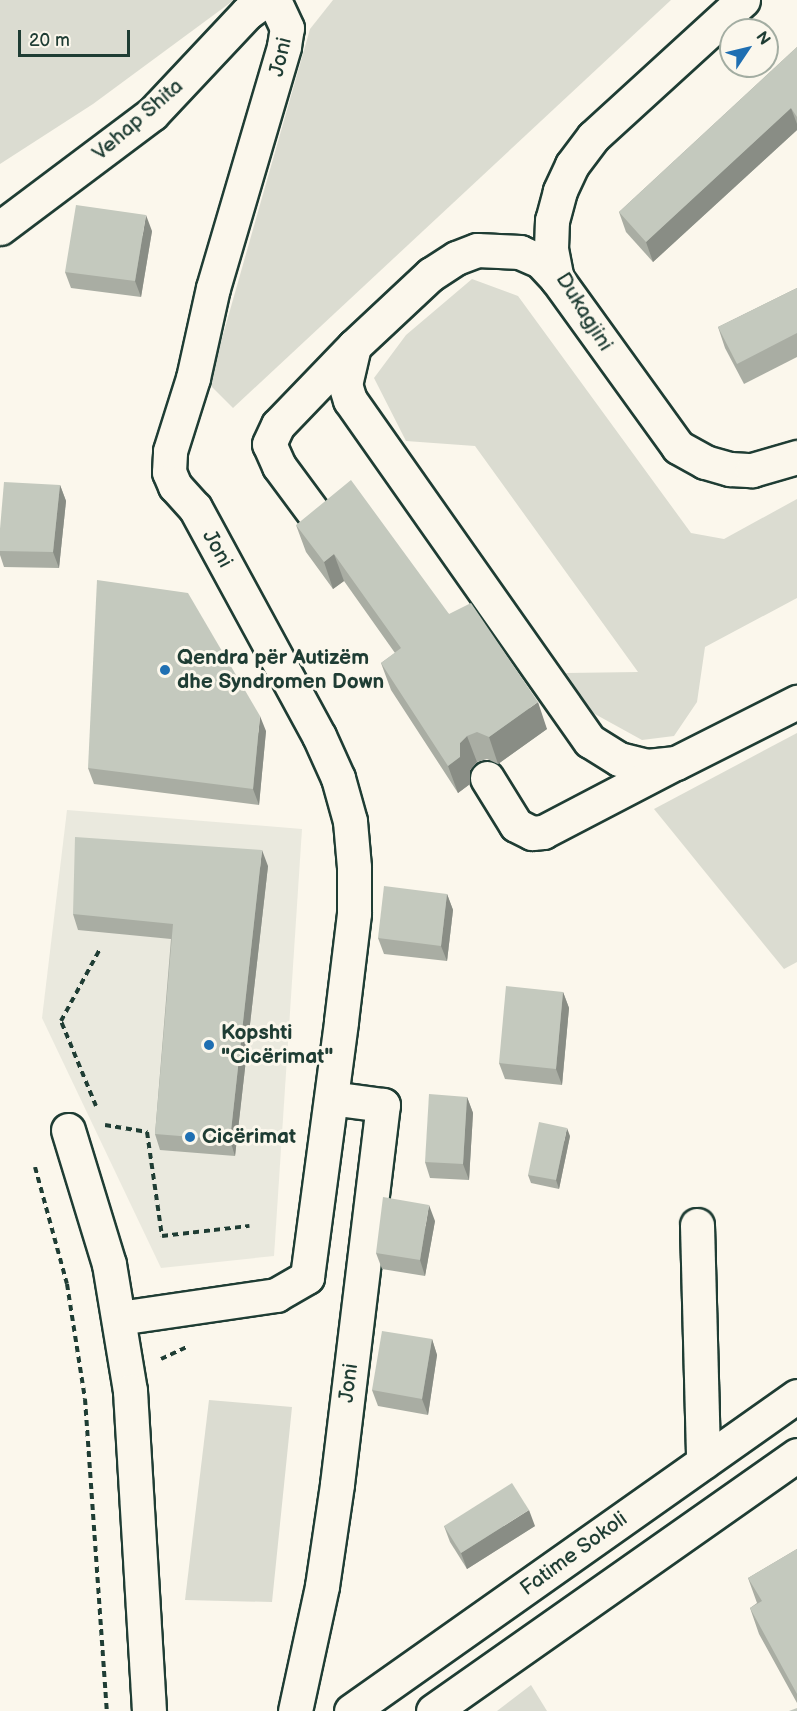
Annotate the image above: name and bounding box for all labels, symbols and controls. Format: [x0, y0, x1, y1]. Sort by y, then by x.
scale bar [21, 18, 134, 56]
north arrow [719, 18, 779, 78]
text: N [751, 28, 774, 49]
text: 20 m [29, 30, 70, 51]
street label: Joni [264, 35, 298, 79]
street label: Vehap Shita [87, 74, 189, 166]
street label: Dukagjini [550, 268, 618, 356]
street label: Joni [196, 526, 238, 572]
place label: Qendra për Autizëm dhe Syndromen Down [177, 645, 384, 695]
marker: Qendra për Autizëm dhe Syndromen Down [158, 663, 172, 677]
place label: Kopshti "Cicërimat" [221, 1020, 333, 1070]
marker: Kopshti "Cicërimat" [202, 1038, 216, 1052]
place label: Cicërimat [202, 1124, 296, 1150]
marker: Cicërimat [183, 1130, 197, 1144]
street label: Joni [334, 1362, 364, 1404]
street label: Fatime Sokoli [515, 1507, 633, 1601]

